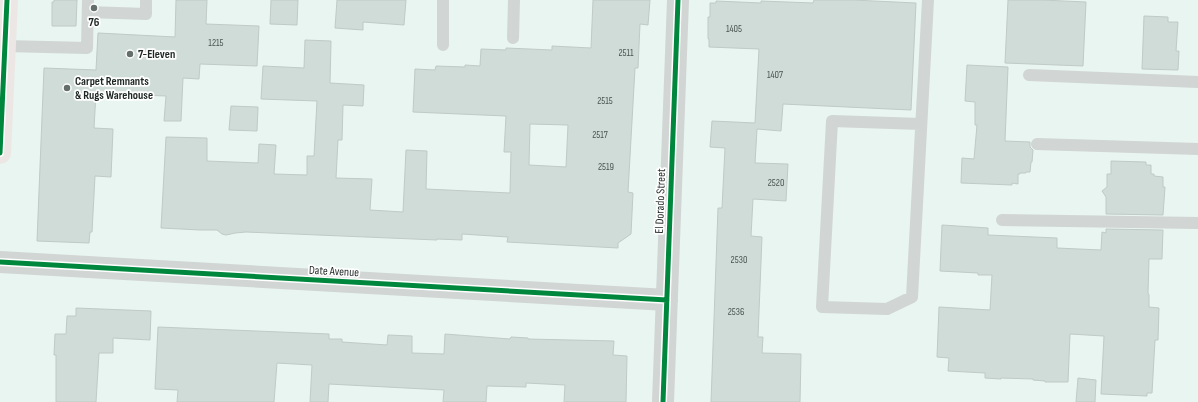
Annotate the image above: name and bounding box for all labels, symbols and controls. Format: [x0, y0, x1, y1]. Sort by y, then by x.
marker: 76 [89, 3, 99, 13]
place label: 76 [89, 15, 100, 30]
house number: 1405 [726, 23, 742, 35]
house number: 1215 [208, 37, 224, 49]
place label: 7-Eleven [138, 47, 175, 62]
house number: 2511 [618, 47, 634, 59]
marker: 7-Eleven [125, 49, 135, 59]
house number: 1407 [767, 69, 783, 81]
place label: Carpet Remnants & Rugs Warehouse [75, 74, 153, 103]
marker: Carpet Remnants & Rugs Warehouse [62, 83, 72, 93]
house number: 2515 [597, 95, 613, 107]
house number: 2517 [592, 129, 608, 141]
house number: 2519 [598, 161, 614, 173]
street label: El Dorado Street [652, 168, 669, 234]
house number: 2520 [768, 177, 784, 189]
house number: 2530 [731, 254, 747, 266]
street label: Date Avenue [309, 263, 360, 280]
house number: 2536 [728, 306, 744, 318]

